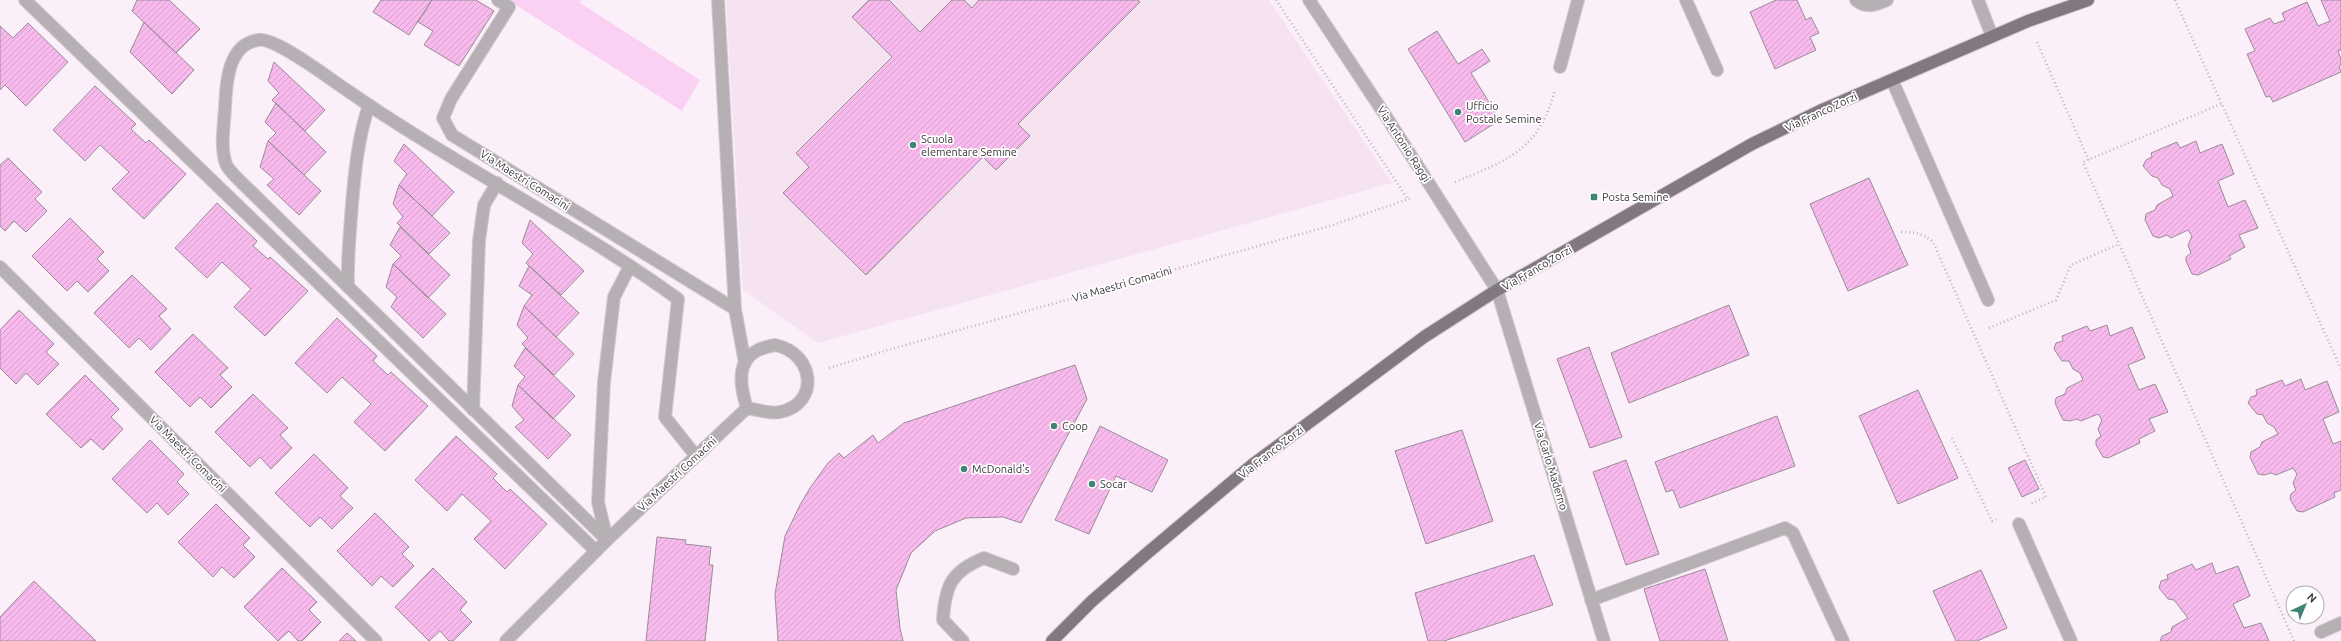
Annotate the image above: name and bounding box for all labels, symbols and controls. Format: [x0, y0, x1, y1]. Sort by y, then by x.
street label: Via Franco Zorzi [1783, 90, 1859, 134]
place label: Ufficio Postale Semine [1466, 100, 1541, 125]
street label: Via Antonio Raggi [1375, 104, 1433, 184]
marker: Ufficio Postale Semine [1453, 107, 1463, 117]
place label: Scuola elementare Semine [921, 133, 1017, 158]
marker: Scuola elementare Semine [908, 140, 918, 150]
street label: Via Maestri Comacini [478, 148, 572, 212]
place label: Posta Semine [1602, 191, 1669, 203]
marker: Posta Semine [1589, 192, 1599, 202]
street label: Via Franco Zorzi [1500, 243, 1574, 293]
street label: Via Maestri Comacini [1071, 264, 1173, 304]
street label: Via Maestri Comacini [147, 413, 229, 495]
place label: Coop [1062, 420, 1088, 432]
marker: Coop [1049, 421, 1059, 431]
street label: Via Carlo Maderno [1532, 421, 1570, 511]
street label: Via Franco Zorzi [1236, 423, 1306, 481]
street label: Via Maestri Comacini [635, 434, 719, 514]
place label: McDonald's [972, 463, 1030, 475]
marker: McDonald's [959, 464, 969, 474]
place label: Socar [1100, 478, 1128, 490]
marker: Socar [1087, 479, 1097, 489]
north arrow [2285, 585, 2325, 625]
text: N [2305, 591, 2319, 605]

